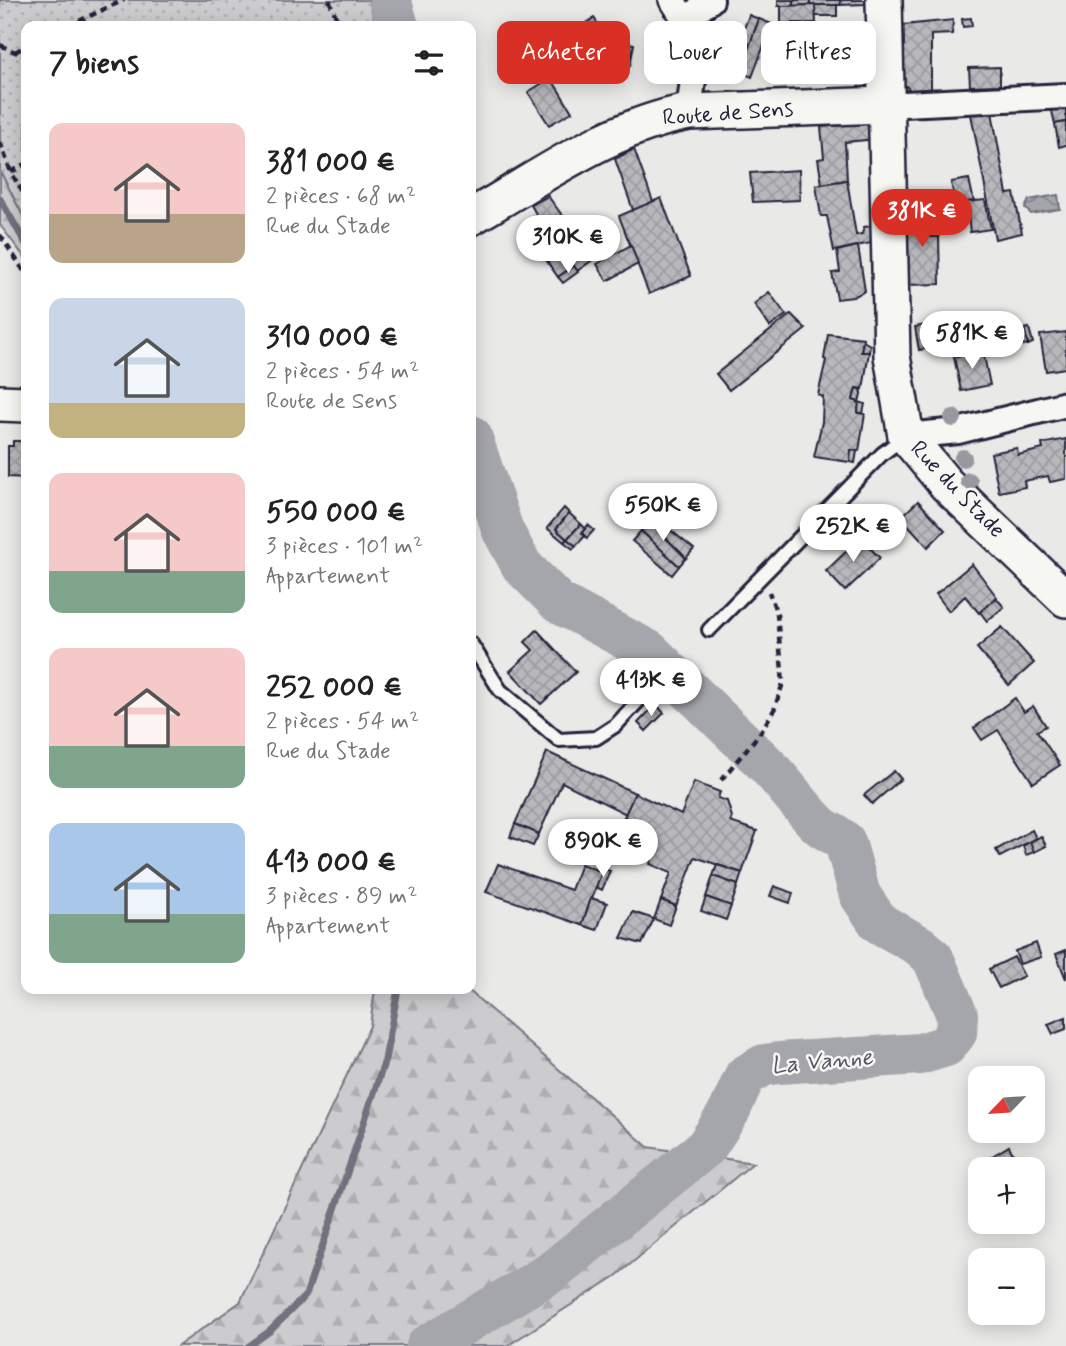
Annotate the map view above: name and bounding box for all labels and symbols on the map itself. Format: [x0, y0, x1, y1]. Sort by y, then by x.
street label: Route de Sens [662, 94, 794, 134]
pin: 381K € [865, 190, 979, 249]
pin: 310K € [511, 216, 625, 275]
pin: 581K € [915, 312, 1029, 371]
street label: Rue du Stade [903, 435, 1011, 545]
pin: 550K € [606, 484, 720, 543]
pin: 252K € [796, 504, 910, 564]
pin: 413K € [594, 658, 708, 718]
pin: 890K € [546, 820, 660, 879]
water label: La Vanne [770, 1042, 875, 1082]
north arrow [968, 1066, 1045, 1143]

